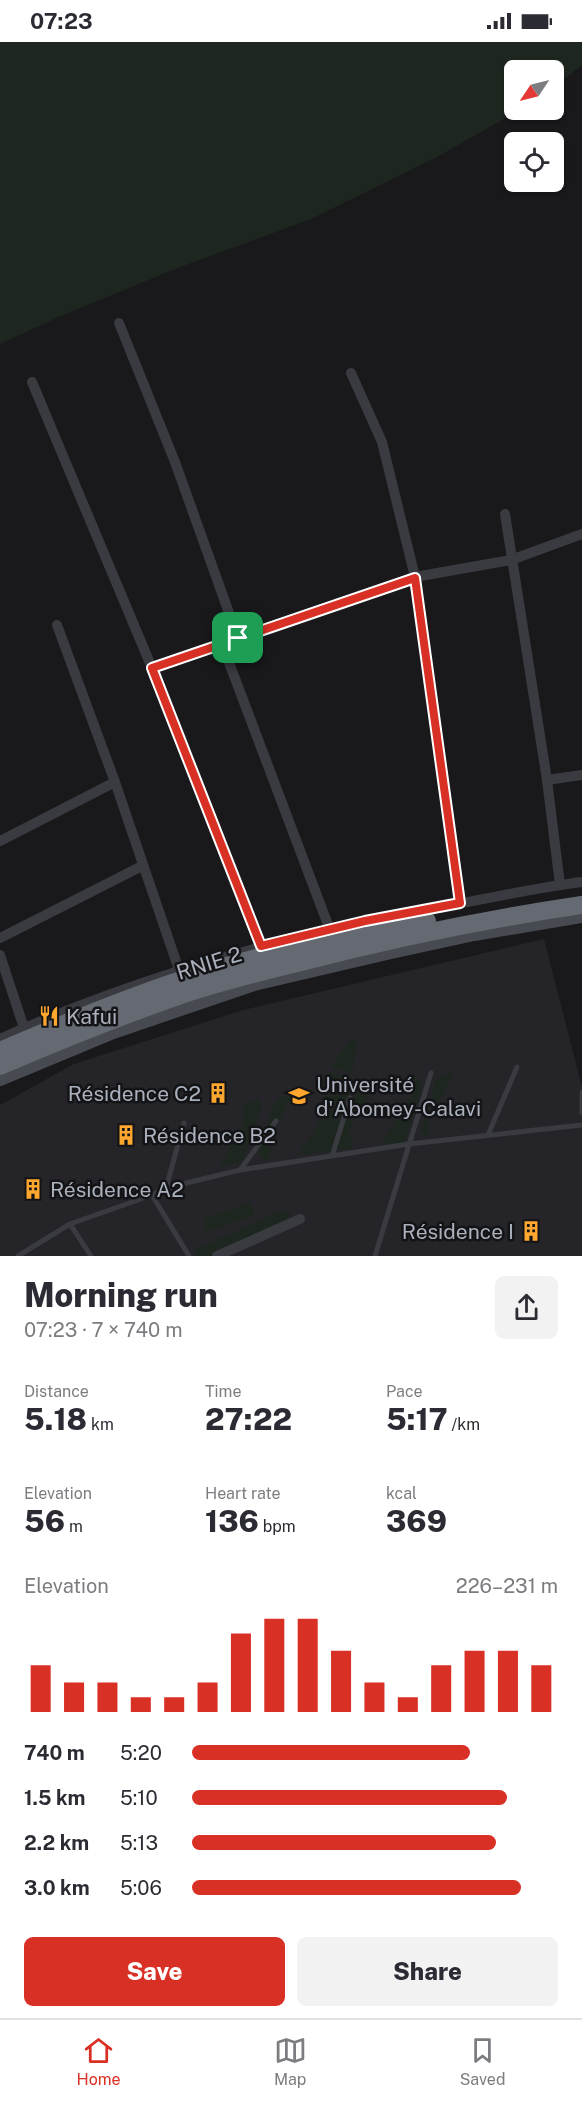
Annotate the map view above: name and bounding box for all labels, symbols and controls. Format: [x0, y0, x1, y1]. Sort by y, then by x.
text: 07:23 [30, 8, 93, 34]
north arrow [504, 60, 564, 120]
map controls [504, 60, 564, 192]
button: locate [504, 132, 564, 192]
pin [212, 612, 263, 663]
icon: arrive [221, 621, 254, 654]
street label: RNIE 2 [173, 941, 245, 985]
restaurant icon: Kafui [37, 1004, 61, 1028]
place label: Kafui [66, 1004, 117, 1029]
place label: Université d'Abomey-Calavi [316, 1072, 481, 1121]
place label: Résidence C2 [68, 1081, 201, 1106]
building icon: Résidence C2 [206, 1081, 230, 1105]
school or university icon: Université d'Abomey-Calavi [287, 1084, 311, 1108]
building icon: Résidence B2 [114, 1123, 138, 1147]
place label: Résidence B2 [143, 1123, 276, 1148]
building icon: Résidence A2 [21, 1177, 45, 1201]
place label: Résidence A2 [50, 1177, 184, 1202]
place label: Résidence I [402, 1219, 514, 1244]
building icon: Résidence I [519, 1219, 543, 1243]
text: Morning run [24, 1276, 218, 1314]
button: share [495, 1276, 558, 1339]
text: 07:23 · 7 × 740 m [24, 1318, 182, 1342]
text: Distance [24, 1382, 89, 1401]
text: Time [205, 1382, 241, 1401]
text: Pace [386, 1382, 423, 1401]
text: 5.18 [24, 1401, 87, 1437]
text: 27:22 [205, 1401, 292, 1437]
text: 5:17 [386, 1401, 448, 1437]
text: km [87, 1415, 114, 1434]
text: /km [448, 1415, 480, 1434]
text: Elevation [24, 1484, 92, 1503]
text: Heart rate [205, 1484, 281, 1503]
text: kcal [386, 1484, 417, 1503]
text: 56 [24, 1503, 65, 1539]
text: 136 [205, 1503, 259, 1539]
text: 369 [386, 1503, 447, 1539]
text: m [65, 1517, 83, 1536]
text: bpm [259, 1517, 296, 1536]
text: Elevation [24, 1574, 109, 1598]
text: 226–231 m [456, 1574, 558, 1598]
text: 740 m [24, 1741, 85, 1765]
text: 5:20 [120, 1741, 162, 1765]
text: 1.5 km [24, 1786, 85, 1810]
text: 5:10 [120, 1786, 158, 1810]
text: 2.2 km [24, 1831, 89, 1855]
text: 5:13 [120, 1831, 158, 1855]
text: 3.0 km [24, 1876, 90, 1900]
text: 5:06 [120, 1876, 162, 1900]
button: Save [24, 1937, 285, 2006]
button: Share [297, 1937, 558, 2006]
tab: Home [77, 2034, 121, 2089]
tab: Map [274, 2034, 307, 2089]
tab: Saved [460, 2034, 505, 2089]

